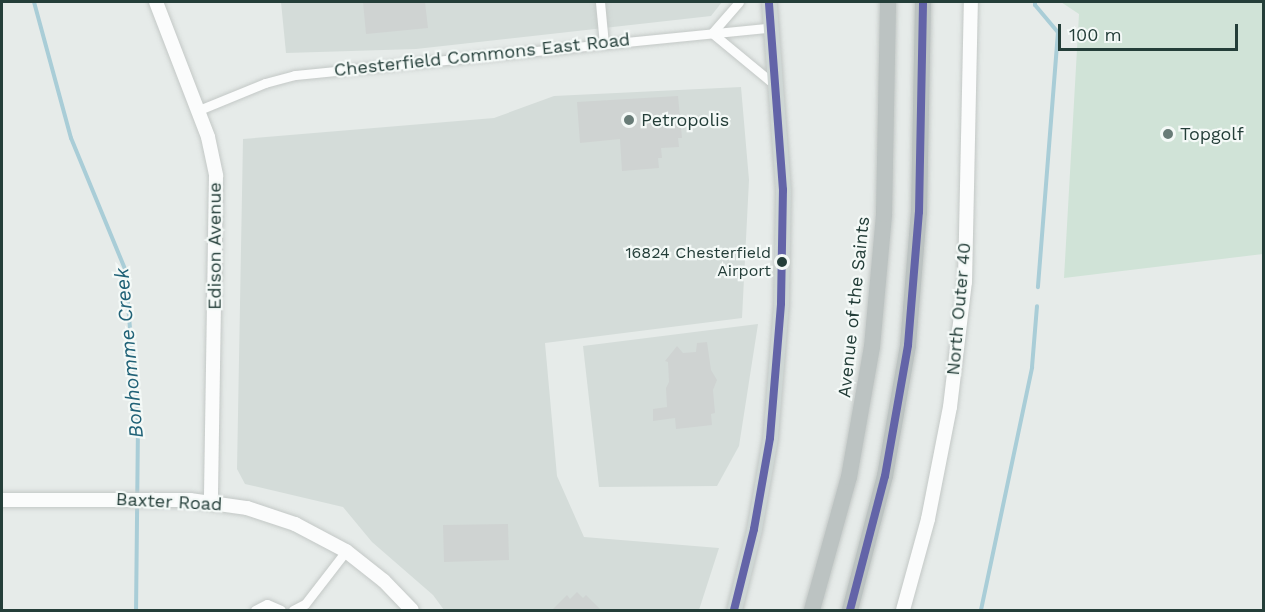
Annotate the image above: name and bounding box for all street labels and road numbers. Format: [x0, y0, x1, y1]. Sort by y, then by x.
street label: Chesterfield Commons East Road [333, 29, 631, 81]
street label: Edison Avenue [204, 182, 226, 310]
street label: Avenue of the Saints [834, 215, 874, 399]
street label: North Outer 40 [942, 241, 976, 377]
street label: Baxter Road [115, 488, 223, 516]

